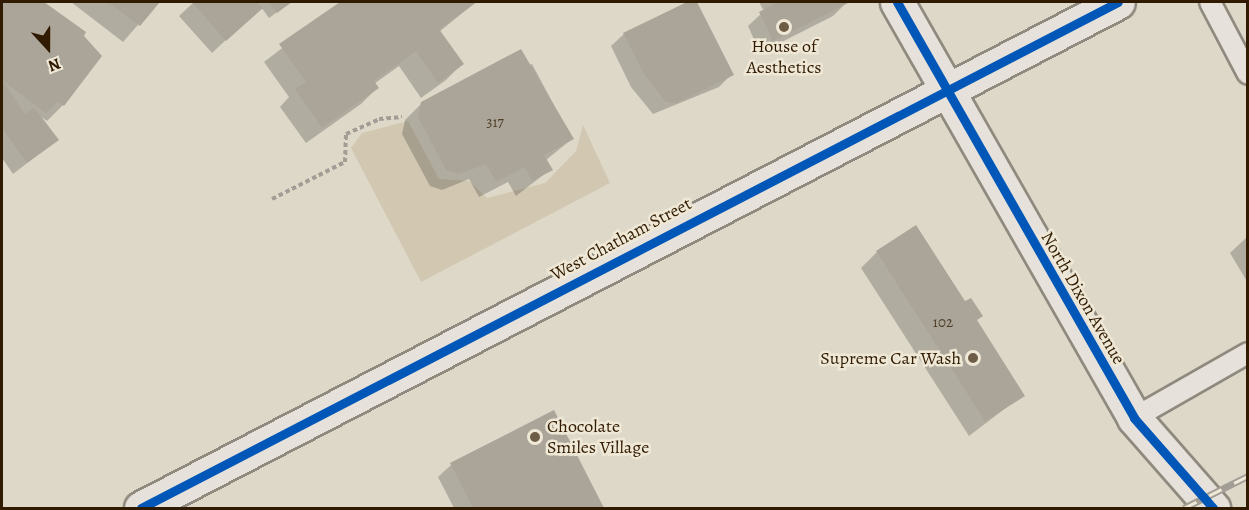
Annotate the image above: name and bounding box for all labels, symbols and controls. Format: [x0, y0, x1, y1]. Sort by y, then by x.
north arrow [18, 18, 78, 78]
marker: House of Aesthetics [777, 20, 791, 34]
place label: House of Aesthetics [746, 36, 822, 78]
text: N [45, 52, 64, 77]
house number: 317 [486, 114, 504, 132]
street label: West Chatham Street [547, 193, 695, 285]
street label: North Dixon Avenue [1036, 228, 1130, 368]
house number: 102 [933, 314, 953, 332]
place label: Supreme Car Wash [820, 347, 961, 369]
marker: Supreme Car Wash [966, 351, 980, 365]
place label: Chocolate Smiles Village [547, 416, 649, 458]
marker: Chocolate Smiles Village [528, 430, 542, 444]

